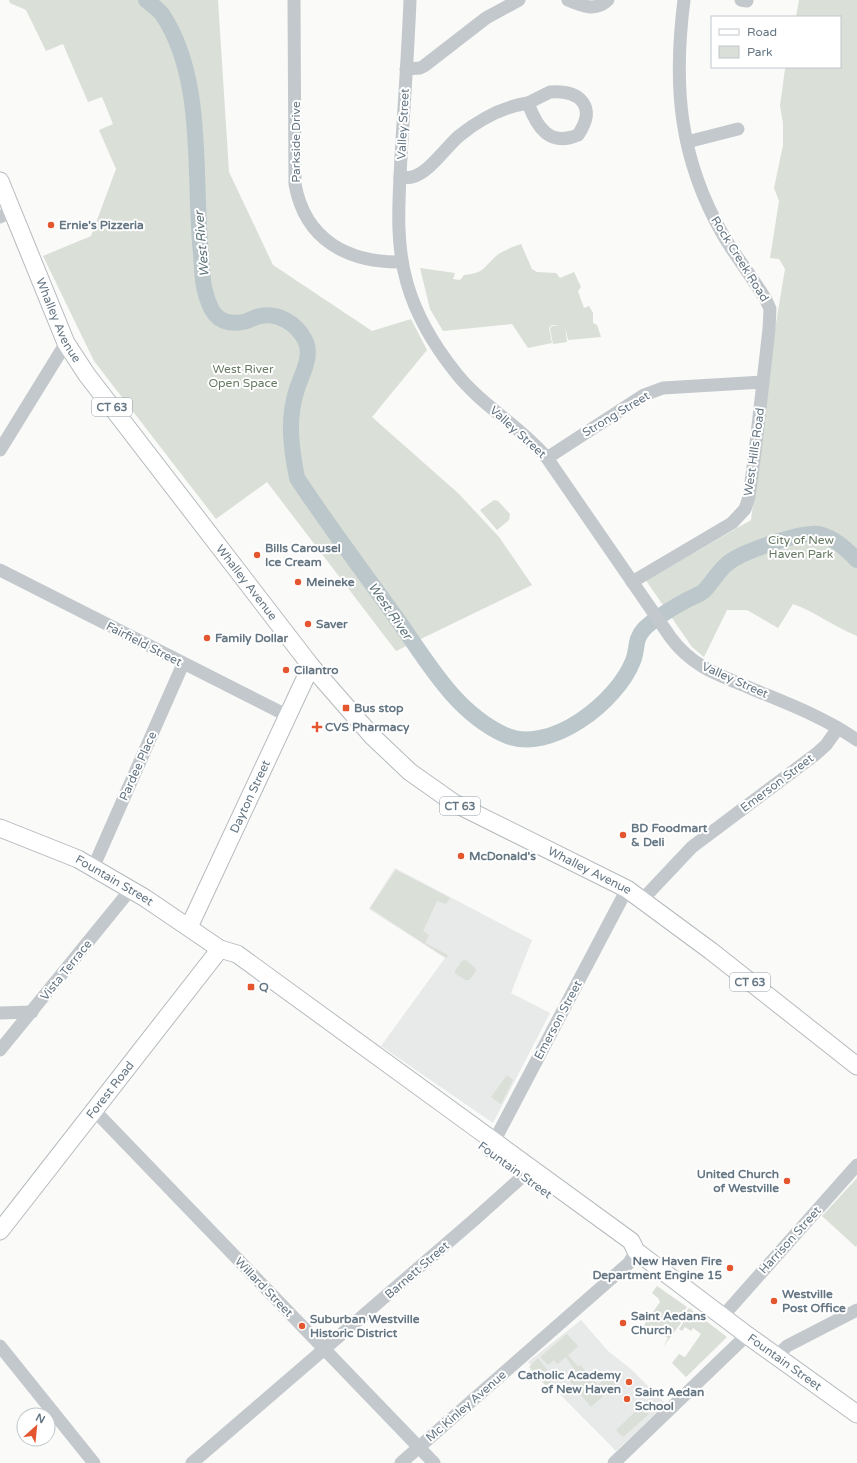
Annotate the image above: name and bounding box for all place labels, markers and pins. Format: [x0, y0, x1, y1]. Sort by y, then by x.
place label: Ernie's Pizzeria [59, 218, 144, 232]
marker: Ernie's Pizzeria [46, 220, 56, 230]
place label: Bills Carousel Ice Cream [265, 541, 341, 569]
marker: Bills Carousel Ice Cream [252, 550, 262, 560]
place label: Meineke [306, 575, 355, 589]
marker: Meineke [293, 577, 303, 587]
place label: Saver [316, 617, 348, 631]
marker: Saver [303, 619, 313, 629]
place label: Family Dollar [215, 631, 288, 646]
marker: Family Dollar [202, 633, 212, 643]
place label: Cilantro [294, 663, 339, 677]
marker: Cilantro [281, 665, 291, 675]
place label: Bus stop [354, 701, 404, 716]
marker: Bus stop [341, 703, 351, 713]
place label: CVS Pharmacy [325, 720, 410, 735]
marker: CVS Pharmacy [312, 722, 322, 732]
place label: BD Foodmart & Deli [631, 821, 708, 849]
marker: BD Foodmart & Deli [618, 830, 628, 840]
place label: McDonald's [469, 849, 536, 863]
marker: McDonald's [456, 851, 466, 861]
place label: Q [259, 980, 269, 994]
marker: Q [246, 982, 256, 992]
place label: United Church of Westville [697, 1167, 779, 1195]
marker: United Church of Westville [782, 1176, 792, 1186]
place label: New Haven Fire Department Engine 15 [593, 1254, 722, 1283]
marker: New Haven Fire Department Engine 15 [725, 1263, 735, 1273]
place label: Westville Post Office [782, 1287, 846, 1315]
marker: Westville Post Office [769, 1296, 779, 1306]
place label: Saint Aedans Church [631, 1309, 706, 1337]
place label: Suburban Westville Historic District [310, 1312, 420, 1340]
marker: Saint Aedans Church [618, 1318, 628, 1328]
marker: Suburban Westville Historic District [297, 1321, 307, 1331]
place label: Catholic Academy of New Haven [518, 1368, 622, 1396]
marker: Catholic Academy of New Haven [624, 1377, 634, 1387]
place label: Saint Aedan School [635, 1385, 704, 1413]
marker: Saint Aedan School [622, 1394, 632, 1404]

